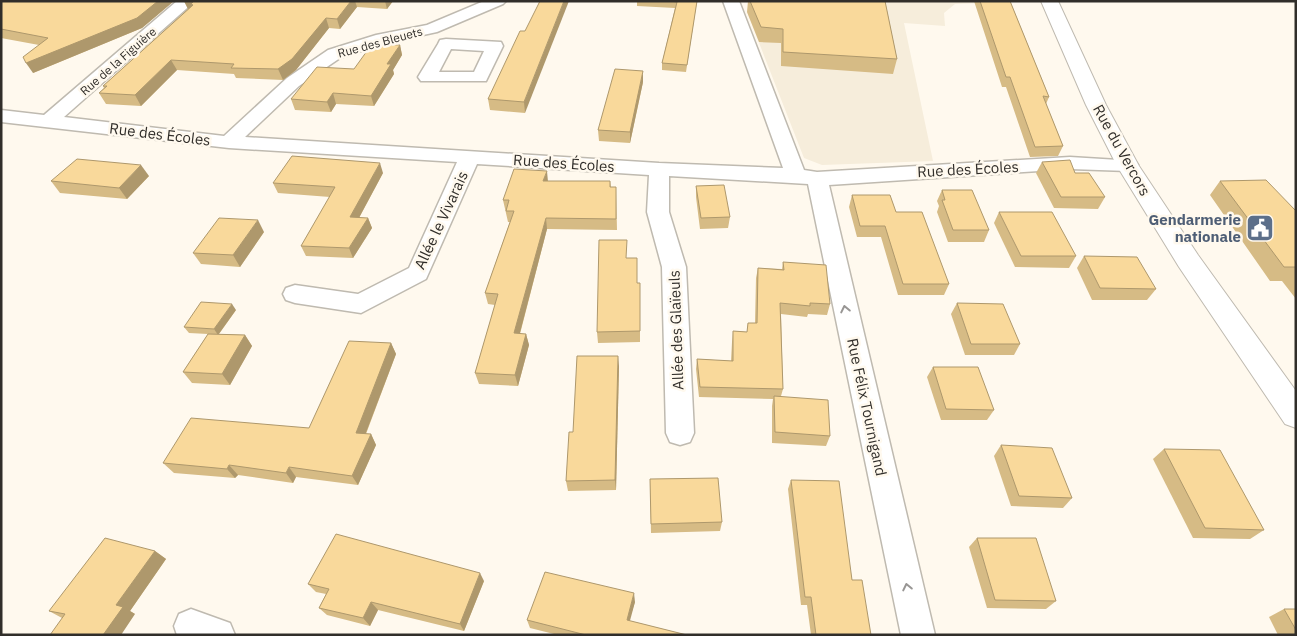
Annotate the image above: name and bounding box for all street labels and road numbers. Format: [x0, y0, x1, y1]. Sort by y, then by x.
street label: Rue des Bleuets [336, 23, 424, 61]
street label: Rue de la Figuière [77, 24, 160, 98]
street label: Rue du Vercors [1089, 101, 1155, 199]
street label: Rue des Écoles [108, 118, 212, 150]
street label: Rue des Écoles [513, 150, 615, 176]
street label: Rue des Écoles [917, 157, 1019, 181]
street label: Allée le Vivarais [410, 168, 472, 272]
street label: Allée des Glaïeuls [664, 270, 688, 390]
street label: Rue Félix Tournigand [843, 336, 891, 478]

